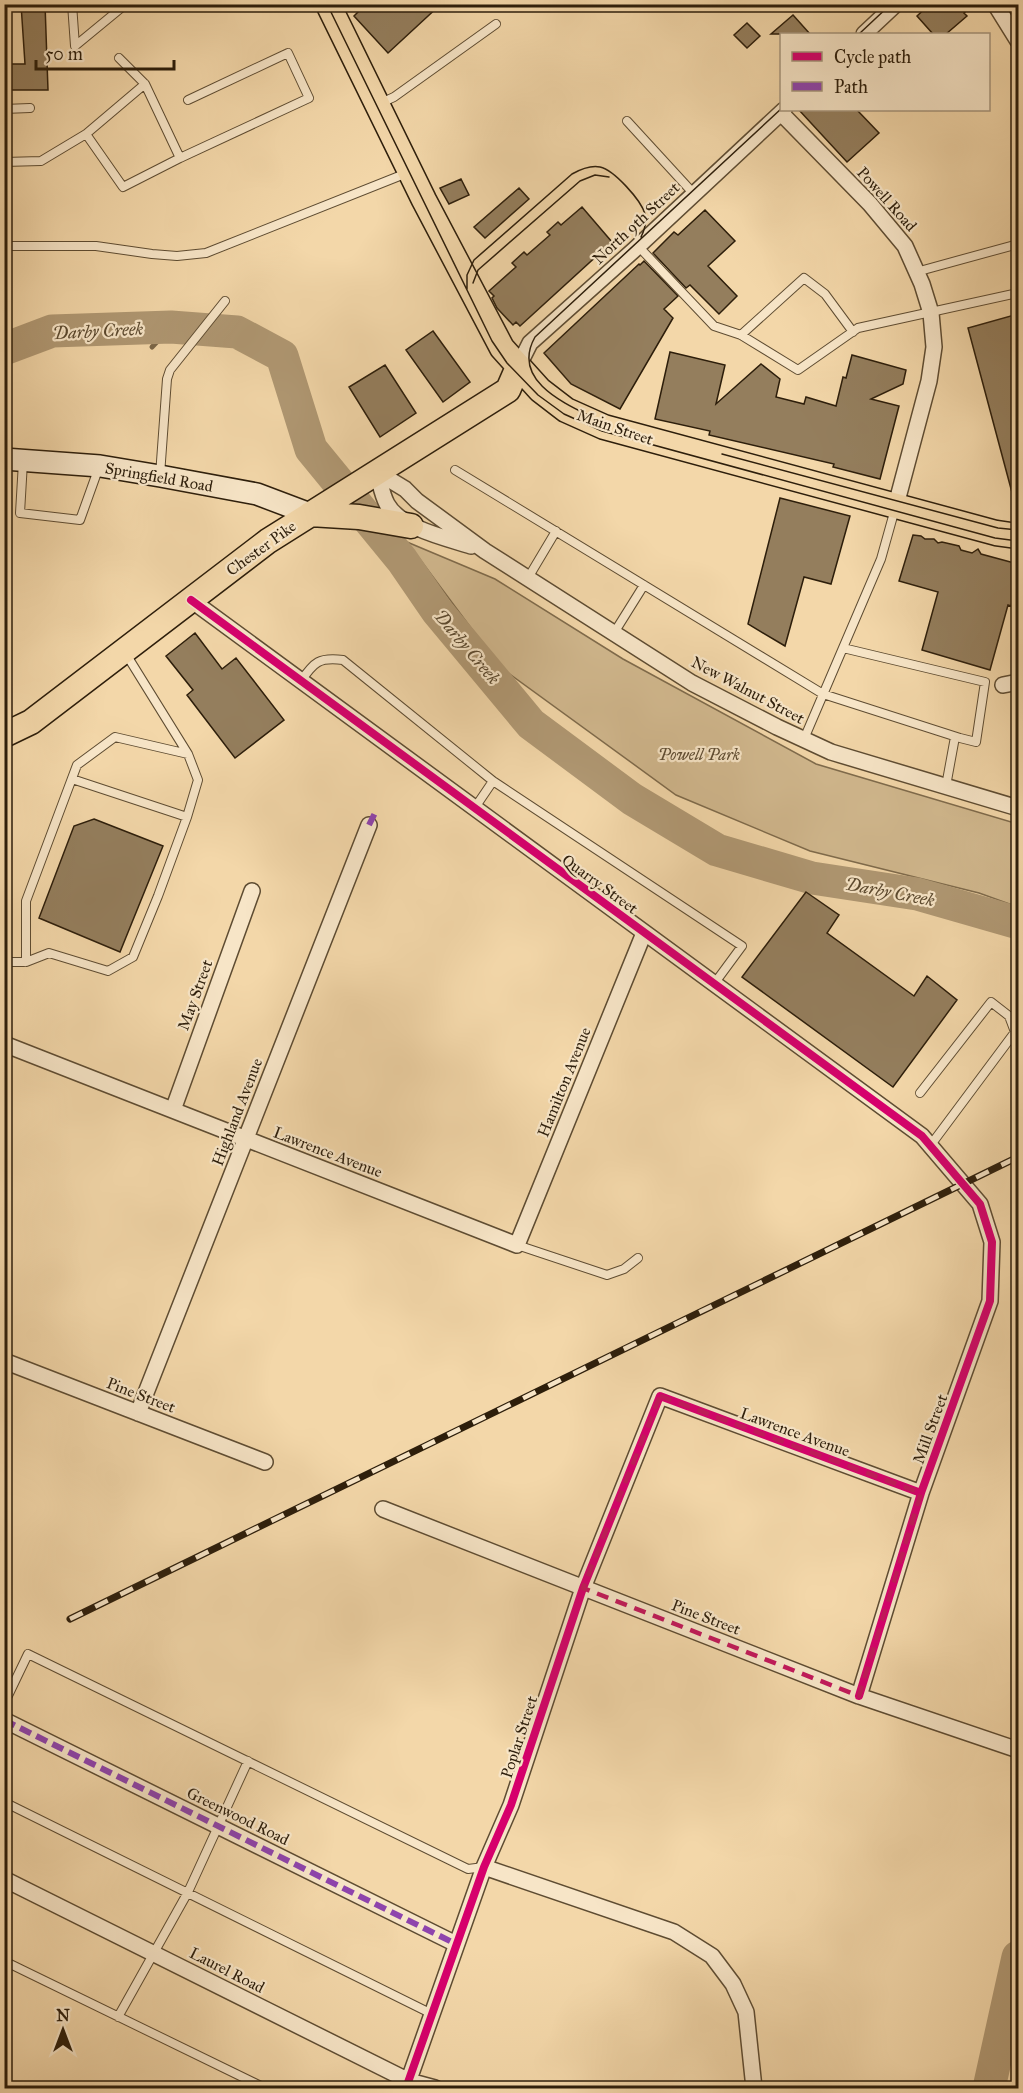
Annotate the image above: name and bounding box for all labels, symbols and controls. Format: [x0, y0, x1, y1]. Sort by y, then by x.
scale bar [36, 33, 174, 71]
legend [780, 33, 990, 111]
text: 50 m [45, 43, 83, 65]
text: Cycle path [834, 46, 911, 68]
text: Path [834, 76, 868, 98]
street label: Powell Road [853, 163, 921, 235]
street label: North 9th Street [589, 178, 684, 268]
water label: Darby Creek [52, 318, 144, 344]
street label: Main Street [574, 405, 656, 449]
street label: Springfield Road [103, 458, 215, 497]
street label: Chester Pike [222, 516, 300, 580]
water label: Darby Creek [429, 605, 505, 689]
street label: New Walnut Street [688, 652, 808, 728]
park label: Powell Park [658, 745, 740, 764]
street label: Quarry Street [558, 850, 642, 918]
water label: Darby Creek [843, 873, 937, 911]
street label: May Street [173, 957, 217, 1033]
street label: Hamilton Avenue [533, 1024, 595, 1140]
street label: Highland Avenue [208, 1055, 267, 1169]
street label: Lawrence Avenue [271, 1123, 385, 1182]
street label: Pine Street [104, 1373, 178, 1417]
street label: Mill Street [909, 1391, 951, 1466]
street label: Lawrence Avenue [738, 1403, 853, 1461]
street label: Pine Street [669, 1595, 743, 1639]
street label: Poplar Street [497, 1693, 541, 1780]
street label: Greenwood Road [184, 1783, 292, 1849]
street label: Laurel Road [186, 1943, 268, 1997]
north arrow [33, 2000, 93, 2060]
text: N [56, 2006, 70, 2025]

